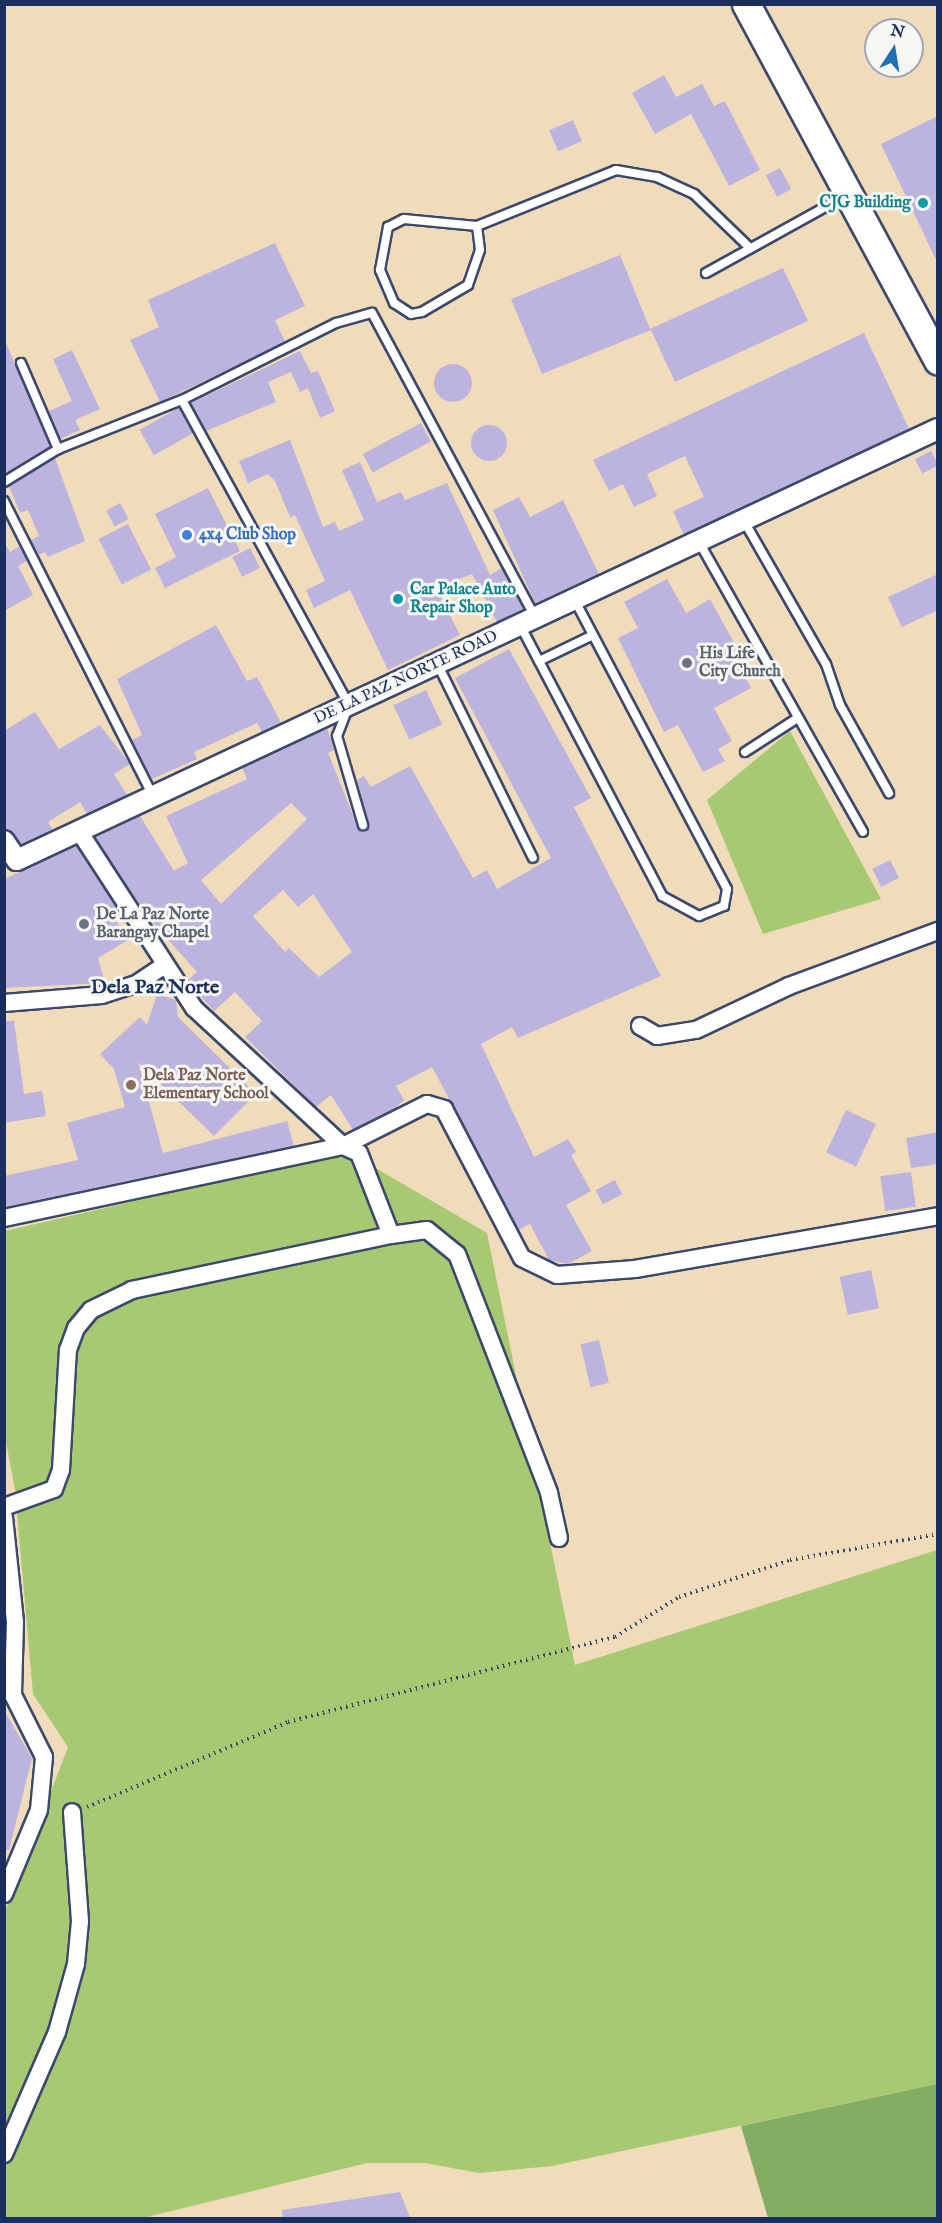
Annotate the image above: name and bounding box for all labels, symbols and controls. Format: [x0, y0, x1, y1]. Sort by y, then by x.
north arrow [864, 18, 924, 78]
text: N [888, 21, 906, 44]
place label: CJG Building [820, 193, 911, 213]
marker: CJG Building [916, 196, 930, 210]
place label: 4x4 Club Shop [199, 525, 296, 545]
marker: 4x4 Club Shop [180, 528, 194, 542]
place label: Car Palace Auto Repair Shop [410, 580, 516, 618]
marker: Car Palace Auto Repair Shop [391, 592, 405, 606]
street label: DE LA PAZ NORTE ROAD [311, 627, 501, 729]
place label: His Life City Church [699, 644, 781, 682]
marker: His Life City Church [680, 656, 694, 670]
place label: De La Paz Norte Barangay Chapel [96, 905, 209, 943]
marker: De La Paz Norte Barangay Chapel [77, 917, 91, 931]
district label: Dela Paz Norte [91, 975, 219, 999]
place label: Dela Paz Norte Elementary School [143, 1066, 269, 1104]
marker: Dela Paz Norte Elementary School [124, 1078, 138, 1092]

